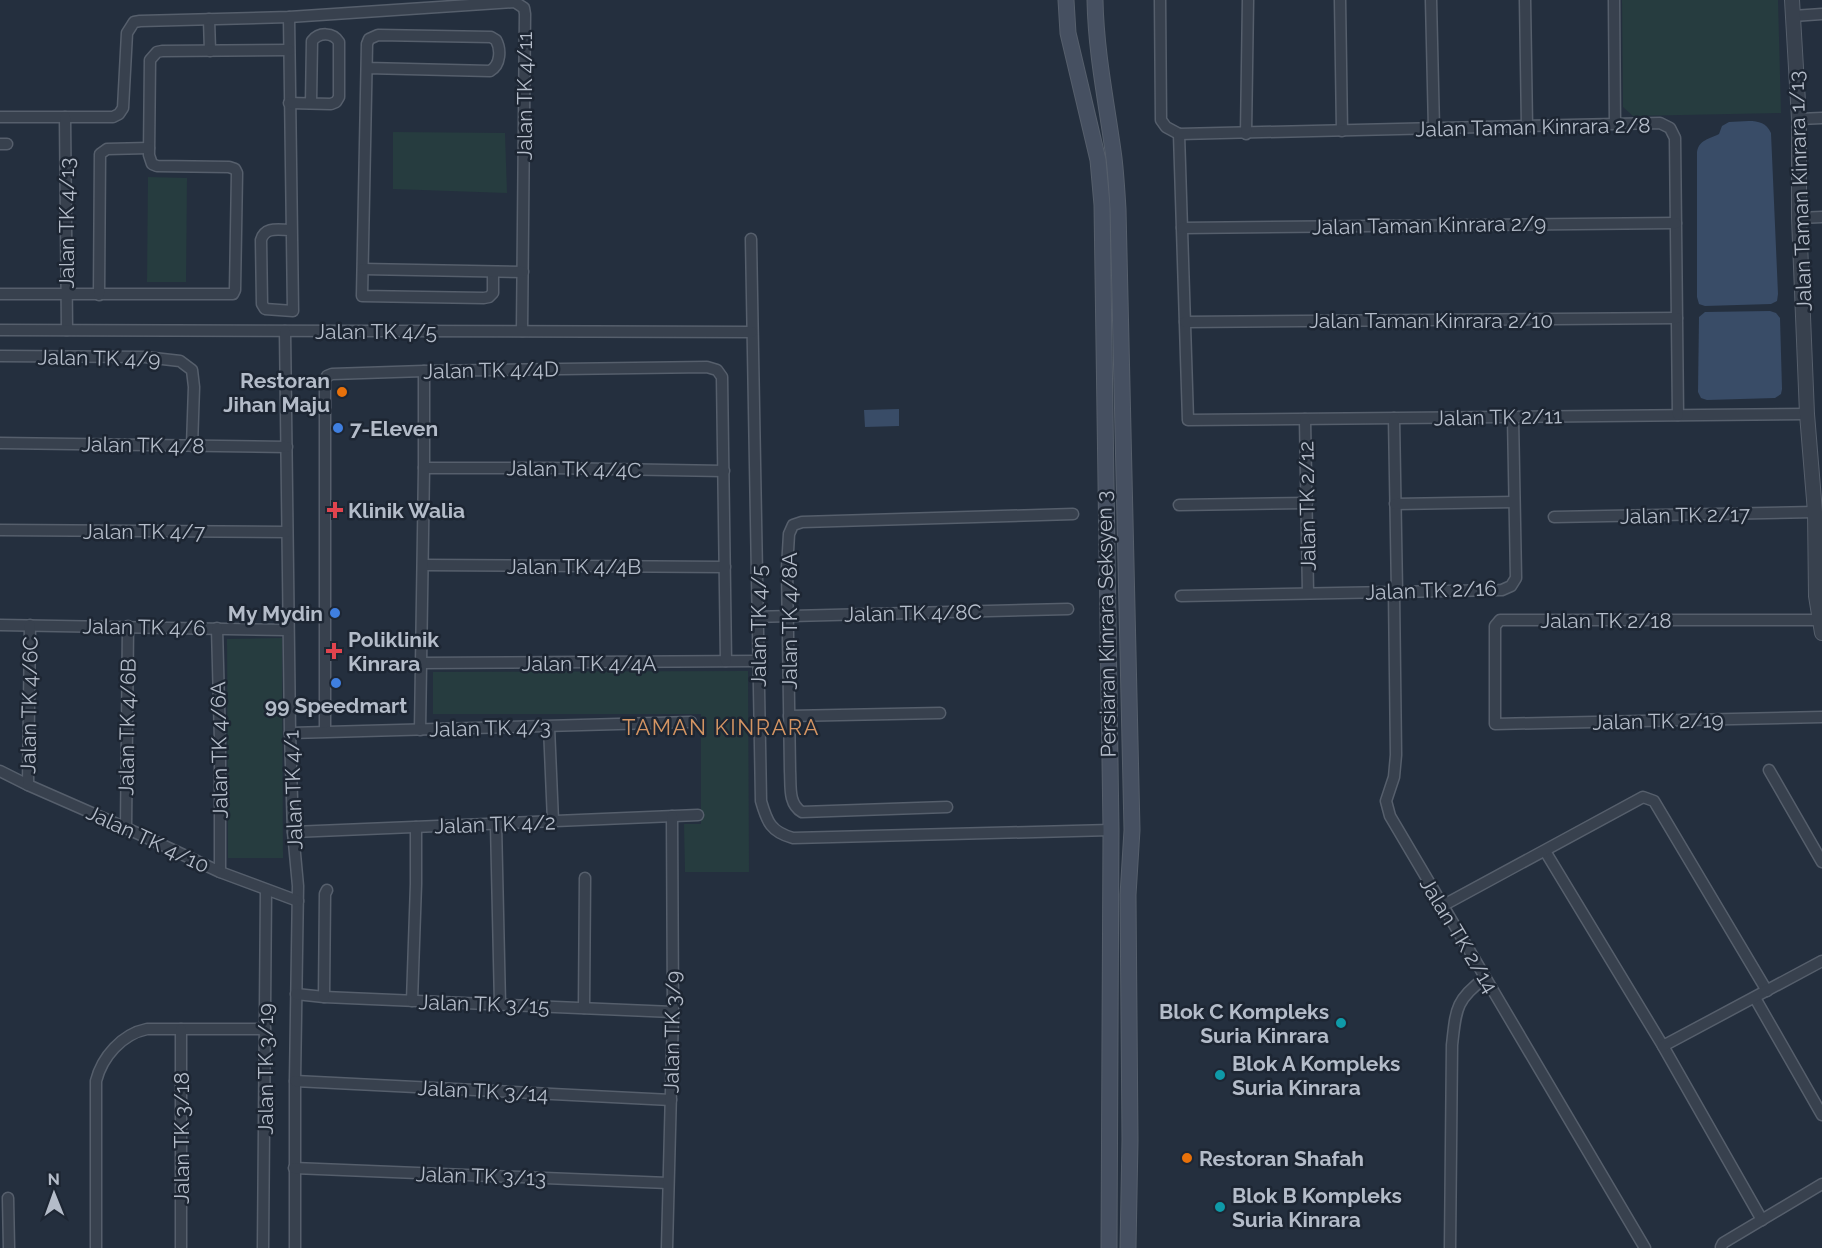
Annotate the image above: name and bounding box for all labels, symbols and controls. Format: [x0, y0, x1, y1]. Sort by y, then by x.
street label: Jalan TK 4/11 [512, 32, 537, 160]
street label: Jalan Taman Kinrara 1/13 [1783, 70, 1817, 312]
street label: Jalan Taman Kinrara 2/8 [1415, 112, 1651, 142]
street label: Jalan TK 4/13 [54, 158, 79, 288]
street label: Jalan Taman Kinrara 2/9 [1312, 210, 1546, 240]
street label: Jalan Taman Kinrara 2/10 [1309, 308, 1553, 333]
street label: Jalan TK 4/5 [315, 319, 437, 344]
street label: Jalan TK 4/9 [37, 344, 161, 372]
street label: Jalan TK 4/4D [423, 356, 559, 384]
place label: Restoran Jihan Maju [223, 368, 330, 417]
marker: Restoran Jihan Maju [335, 385, 349, 399]
street label: Jalan TK 2/11 [1434, 403, 1562, 431]
place label: 7-Eleven [350, 416, 438, 441]
marker: 7-Eleven [331, 421, 345, 435]
street label: Jalan TK 4/8 [81, 431, 205, 459]
street label: Jalan TK 2/12 [1293, 441, 1321, 571]
street label: Jalan TK 4/4C [506, 455, 642, 483]
street label: Persiaran Kinrara Seksyen 3 [1091, 491, 1121, 757]
place label: Klinik Walia [348, 498, 465, 523]
marker: Klinik Walia [326, 501, 344, 519]
street label: Jalan TK 2/17 [1620, 501, 1751, 529]
street label: Jalan TK 4/7 [83, 519, 206, 544]
street label: Jalan TK 4/8A [777, 552, 802, 690]
street label: Jalan TK 4/4B [507, 554, 641, 579]
street label: Jalan TK 4/5 [746, 565, 771, 687]
street label: Jalan TK 2/16 [1365, 575, 1497, 605]
street label: Jalan TK 4/8C [844, 599, 982, 627]
place label: My Mydin [228, 601, 323, 626]
marker: My Mydin [328, 606, 342, 620]
street label: Jalan TK 2/18 [1540, 608, 1672, 633]
street label: Jalan TK 4/6 [82, 613, 206, 641]
place label: Poliklinik Kinrara [348, 627, 439, 676]
street label: Jalan TK 4/6C [15, 636, 43, 774]
marker: Poliklinik Kinrara [325, 642, 343, 660]
street label: Jalan TK 4/4A [522, 651, 656, 676]
street label: Jalan TK 4/6B [113, 658, 141, 796]
marker: 99 Speedmart [329, 676, 343, 690]
street label: Jalan TK 4/6A [205, 681, 233, 819]
place label: 99 Speedmart [265, 693, 407, 718]
street label: Jalan TK 2/19 [1592, 707, 1724, 735]
street label: Jalan TK 4/3 [429, 714, 551, 742]
district label: TAMAN KINRARA [622, 714, 820, 740]
street label: Jalan TK 4/1 [278, 730, 308, 850]
street label: Jalan TK 4/10 [83, 800, 213, 878]
street label: Jalan TK 4/2 [434, 809, 556, 839]
street label: Jalan TK 2/14 [1415, 873, 1503, 997]
street label: Jalan TK 3/9 [658, 971, 686, 1093]
street label: Jalan TK 3/15 [418, 989, 550, 1019]
place label: Blok C Kompleks Suria Kinrara [1159, 999, 1329, 1048]
street label: Jalan TK 3/19 [253, 1003, 278, 1135]
marker: Blok C Kompleks Suria Kinrara [1334, 1016, 1348, 1030]
place label: Blok A Kompleks Suria Kinrara [1232, 1051, 1400, 1100]
marker: Blok A Kompleks Suria Kinrara [1213, 1068, 1227, 1082]
street label: Jalan TK 3/18 [169, 1072, 194, 1204]
street label: Jalan TK 3/14 [417, 1075, 549, 1107]
place label: Restoran Shafah [1199, 1146, 1364, 1171]
marker: Restoran Shafah [1180, 1151, 1194, 1165]
street label: Jalan TK 3/13 [415, 1161, 547, 1191]
north arrow [24, 1164, 84, 1224]
text: N [47, 1170, 60, 1189]
place label: Blok B Kompleks Suria Kinrara [1232, 1183, 1402, 1232]
marker: Blok B Kompleks Suria Kinrara [1213, 1200, 1227, 1214]

